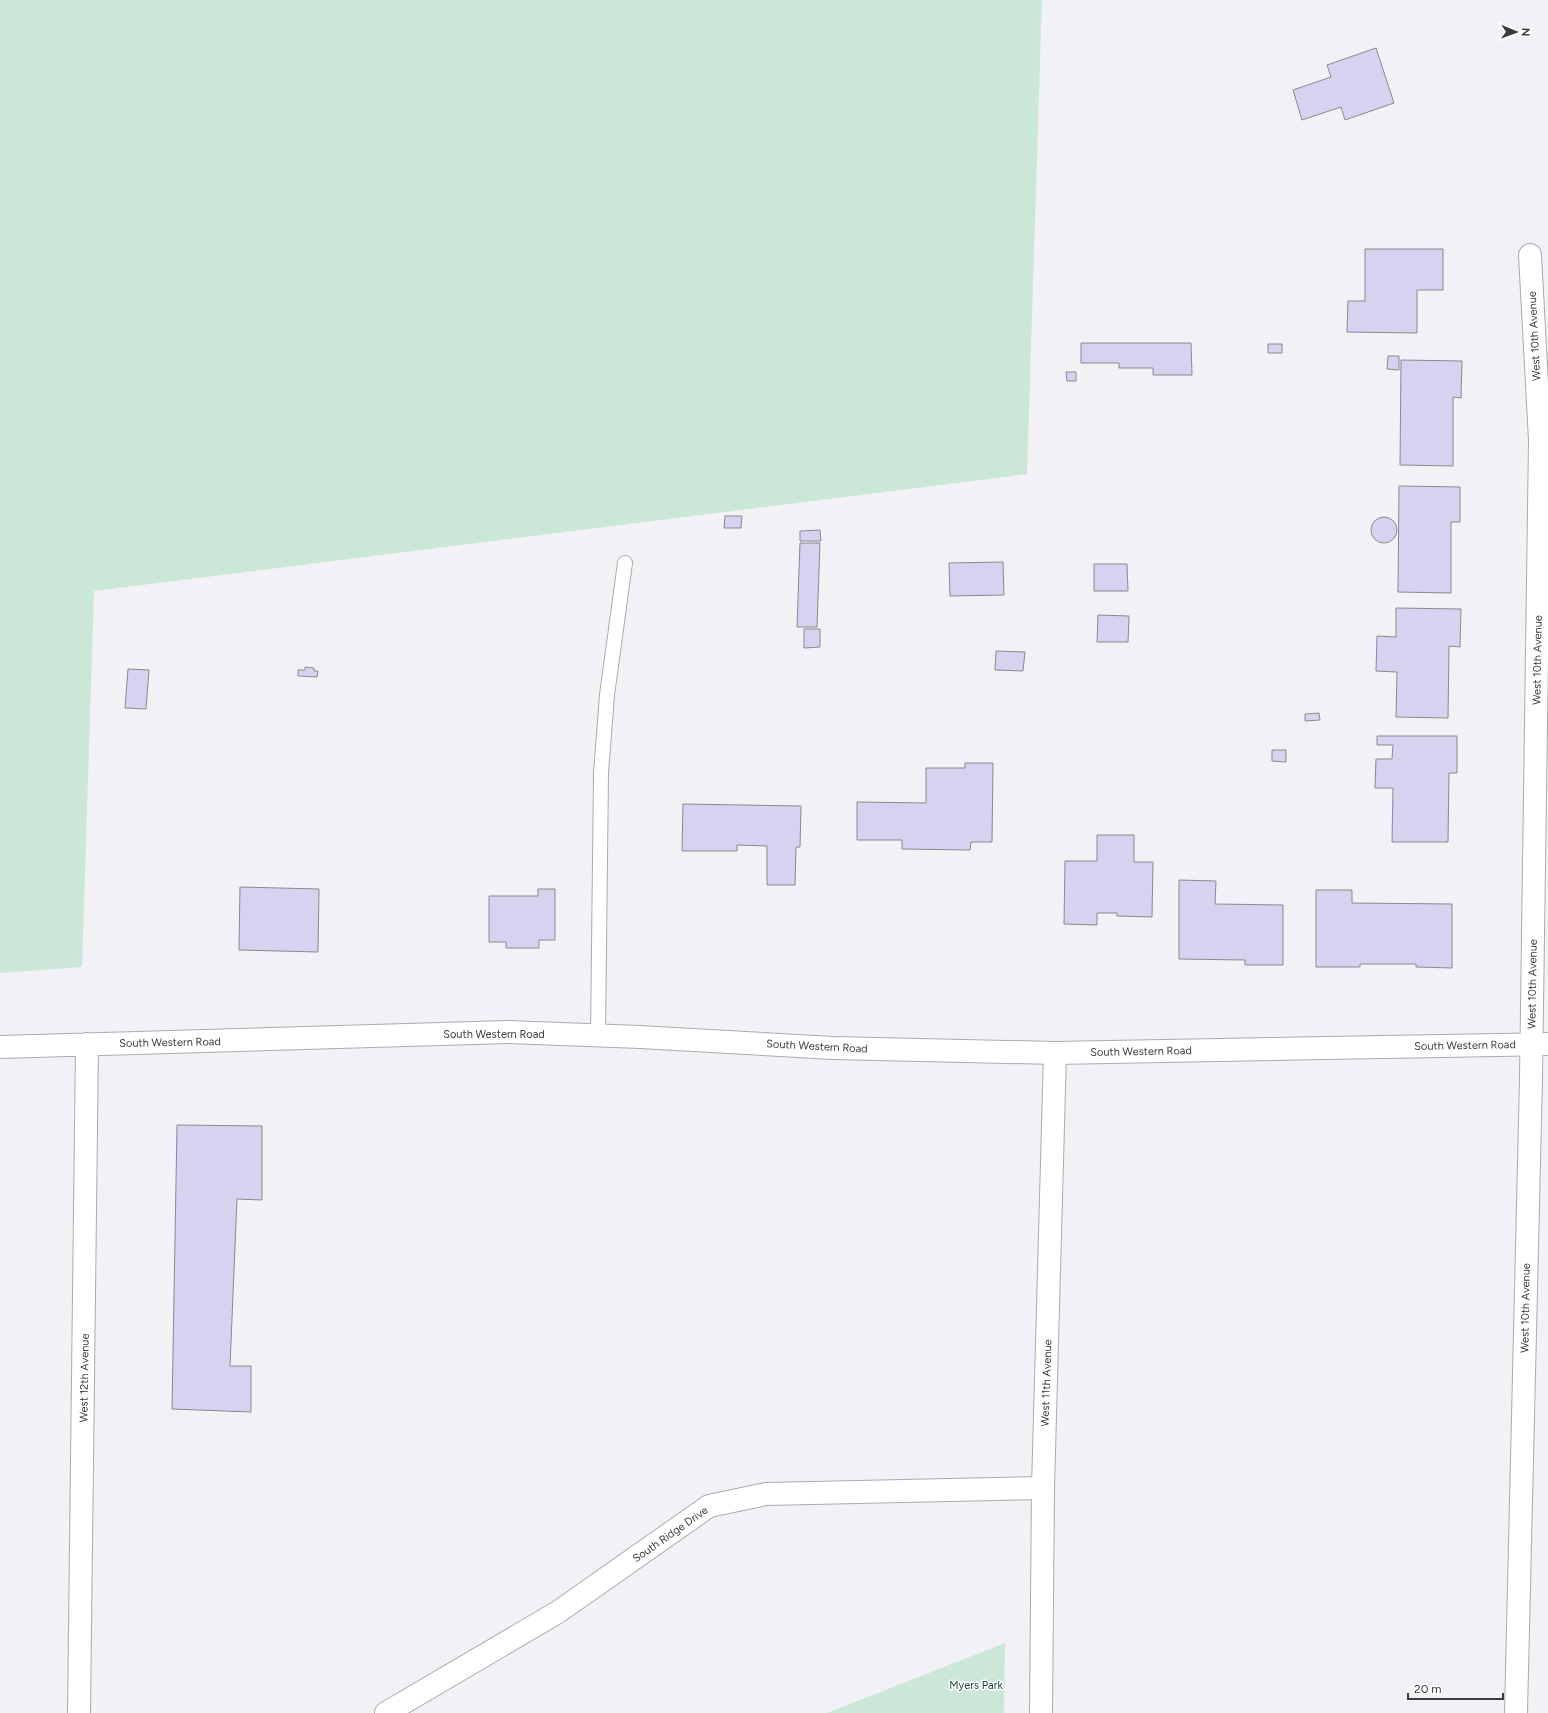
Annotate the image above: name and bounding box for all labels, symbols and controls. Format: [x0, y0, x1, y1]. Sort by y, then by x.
north arrow [1496, 12, 1536, 52]
text: N [1519, 28, 1532, 37]
street label: West 10th Avenue [1526, 291, 1543, 381]
street label: West 10th Avenue [1530, 615, 1545, 705]
street label: West 10th Avenue [1525, 939, 1540, 1029]
street label: South Western Road [443, 1028, 545, 1041]
street label: South Western Road [119, 1035, 221, 1050]
street label: South Western Road [766, 1037, 868, 1056]
street label: South Western Road [1414, 1038, 1516, 1053]
street label: South Western Road [1090, 1044, 1192, 1059]
street label: West 10th Avenue [1518, 1263, 1533, 1353]
street label: West 12th Avenue [77, 1333, 92, 1423]
street label: West 11th Avenue [1038, 1339, 1055, 1427]
street label: South Ridge Drive [630, 1504, 710, 1565]
scale bar [1408, 1675, 1503, 1701]
park label: Myers Park [949, 1679, 1003, 1692]
text: 20 m [1414, 1682, 1442, 1696]

